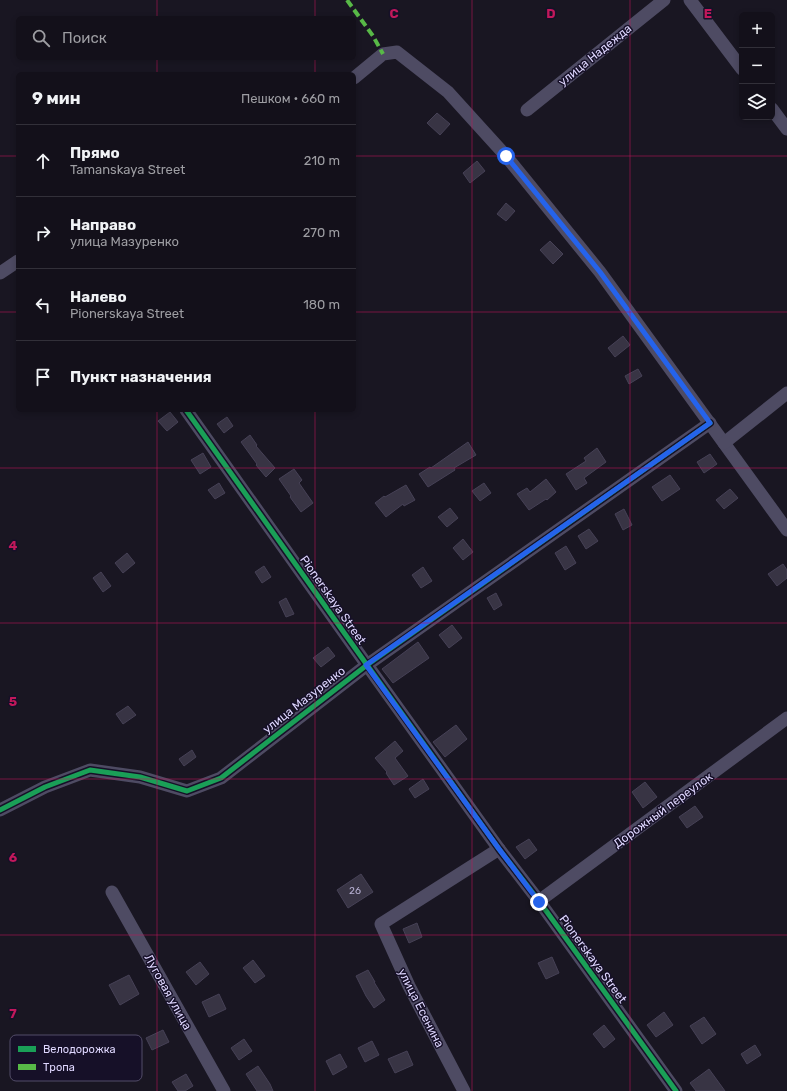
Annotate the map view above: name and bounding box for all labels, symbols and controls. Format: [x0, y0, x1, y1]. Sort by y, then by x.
text: C [389, 6, 399, 21]
text: D [546, 6, 556, 21]
text: E [704, 6, 712, 21]
map controls [739, 12, 775, 120]
button: + [739, 12, 775, 48]
search box [16, 16, 356, 60]
street label: улица Надежда [556, 21, 634, 89]
icon: search [30, 27, 52, 49]
text: Поиск [62, 29, 107, 47]
button: − [739, 48, 775, 84]
button: layers [739, 84, 775, 120]
text: 9 мин [32, 88, 81, 108]
text: Пешком · 660 m [241, 91, 340, 106]
text: Прямо [70, 144, 120, 162]
route start [497, 147, 515, 165]
icon: ahead [32, 150, 54, 172]
text: 210 m [304, 153, 340, 168]
text: Tamanskaya Street [70, 162, 185, 177]
text: Направо [70, 216, 136, 234]
icon: right [32, 222, 54, 244]
text: 270 m [303, 225, 340, 240]
text: улица Мазуренко [70, 234, 179, 249]
text: Налево [70, 288, 127, 306]
icon: left [32, 294, 54, 316]
text: 180 m [303, 297, 340, 312]
text: Pionerskaya Street [70, 306, 184, 321]
icon: arrive [32, 366, 54, 388]
text: Пункт назначения [70, 368, 212, 386]
text: 4 [9, 538, 18, 553]
street label: Pionerskaya Street [297, 553, 369, 647]
street label: улица Мазуренко [260, 663, 348, 736]
text: 5 [9, 694, 17, 709]
street label: Дорожный переулок [611, 769, 716, 851]
text: 6 [9, 850, 18, 865]
house number: 26 [349, 885, 361, 897]
route end [530, 893, 548, 911]
street label: Pionerskaya Street [556, 912, 630, 1006]
street label: Луговая улица [141, 952, 195, 1032]
street label: улица Есенина [395, 966, 447, 1050]
text: 7 [9, 1006, 17, 1021]
legend [10, 1035, 142, 1081]
text: Велодорожка [43, 1043, 116, 1056]
text: Тропа [43, 1061, 75, 1074]

